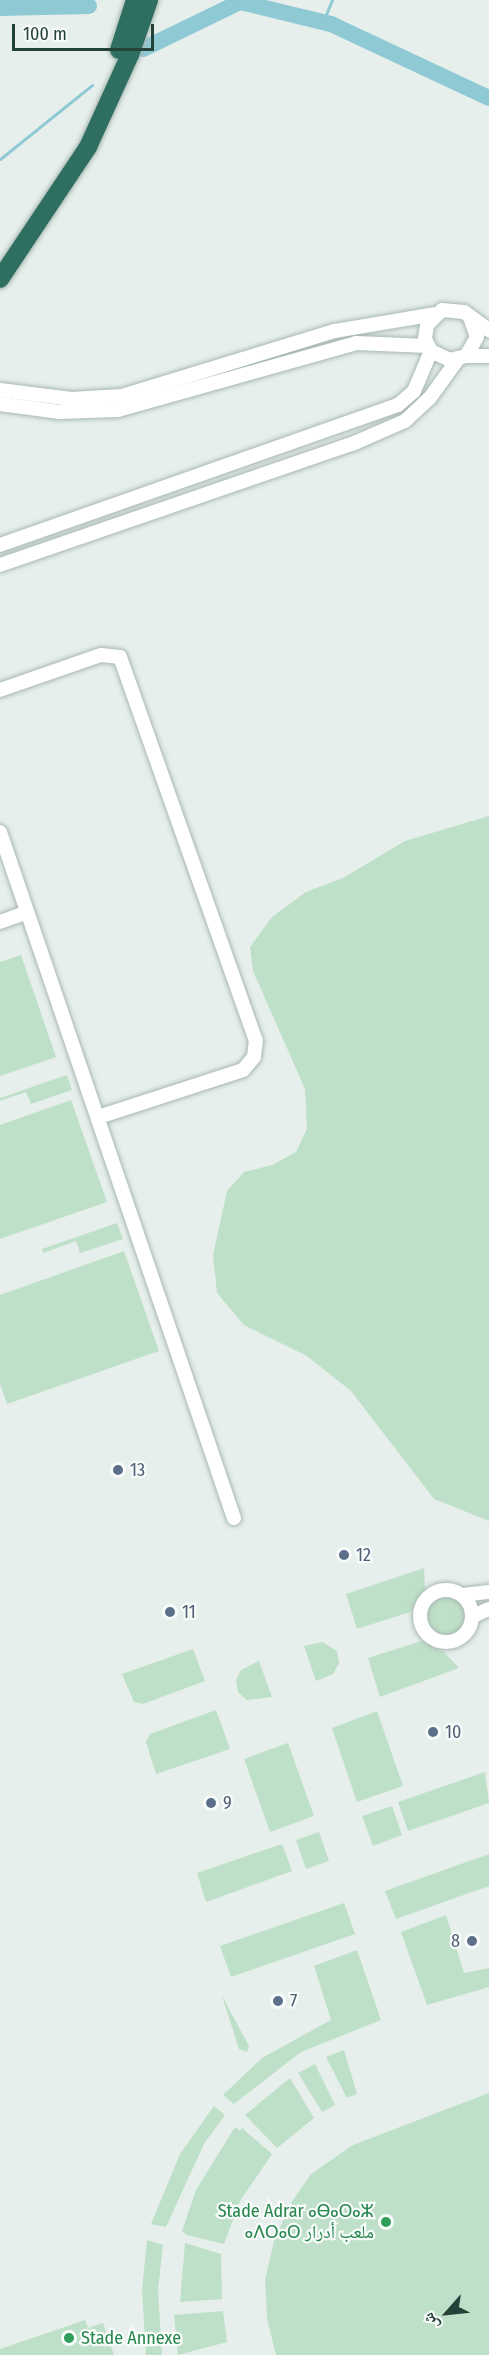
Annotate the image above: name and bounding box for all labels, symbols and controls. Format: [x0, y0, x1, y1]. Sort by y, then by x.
scale bar [15, 12, 158, 50]
text: 100 m [23, 23, 67, 45]
place label: 13 [130, 1459, 145, 1481]
marker: 13 [111, 1463, 125, 1477]
place label: 12 [356, 1544, 371, 1566]
marker: 12 [337, 1548, 351, 1562]
place label: 11 [182, 1601, 196, 1623]
marker: 11 [163, 1605, 177, 1619]
place label: 10 [445, 1721, 461, 1743]
marker: 10 [426, 1725, 440, 1739]
place label: 9 [223, 1792, 232, 1814]
marker: 9 [204, 1796, 218, 1810]
place label: 8 [451, 1930, 460, 1952]
marker: 8 [465, 1934, 479, 1948]
place label: 7 [290, 1990, 297, 2012]
marker: 7 [271, 1994, 285, 2008]
place label: Stade Adrar ⴰⴱⴰⵔⴰⵣ ⴰⴷⵔⴰⵔ ملعب أدرار [218, 2201, 374, 2244]
marker: Stade Adrar ⴰⴱⴰⵔⴰⵣ ⴰⴷⵔⴰⵔ ملعب أدرار [379, 2215, 393, 2229]
north arrow [417, 2283, 477, 2343]
text: ش [418, 2310, 443, 2333]
place label: Stade Annexe [81, 2327, 181, 2349]
marker: Stade Annexe [62, 2331, 76, 2345]

